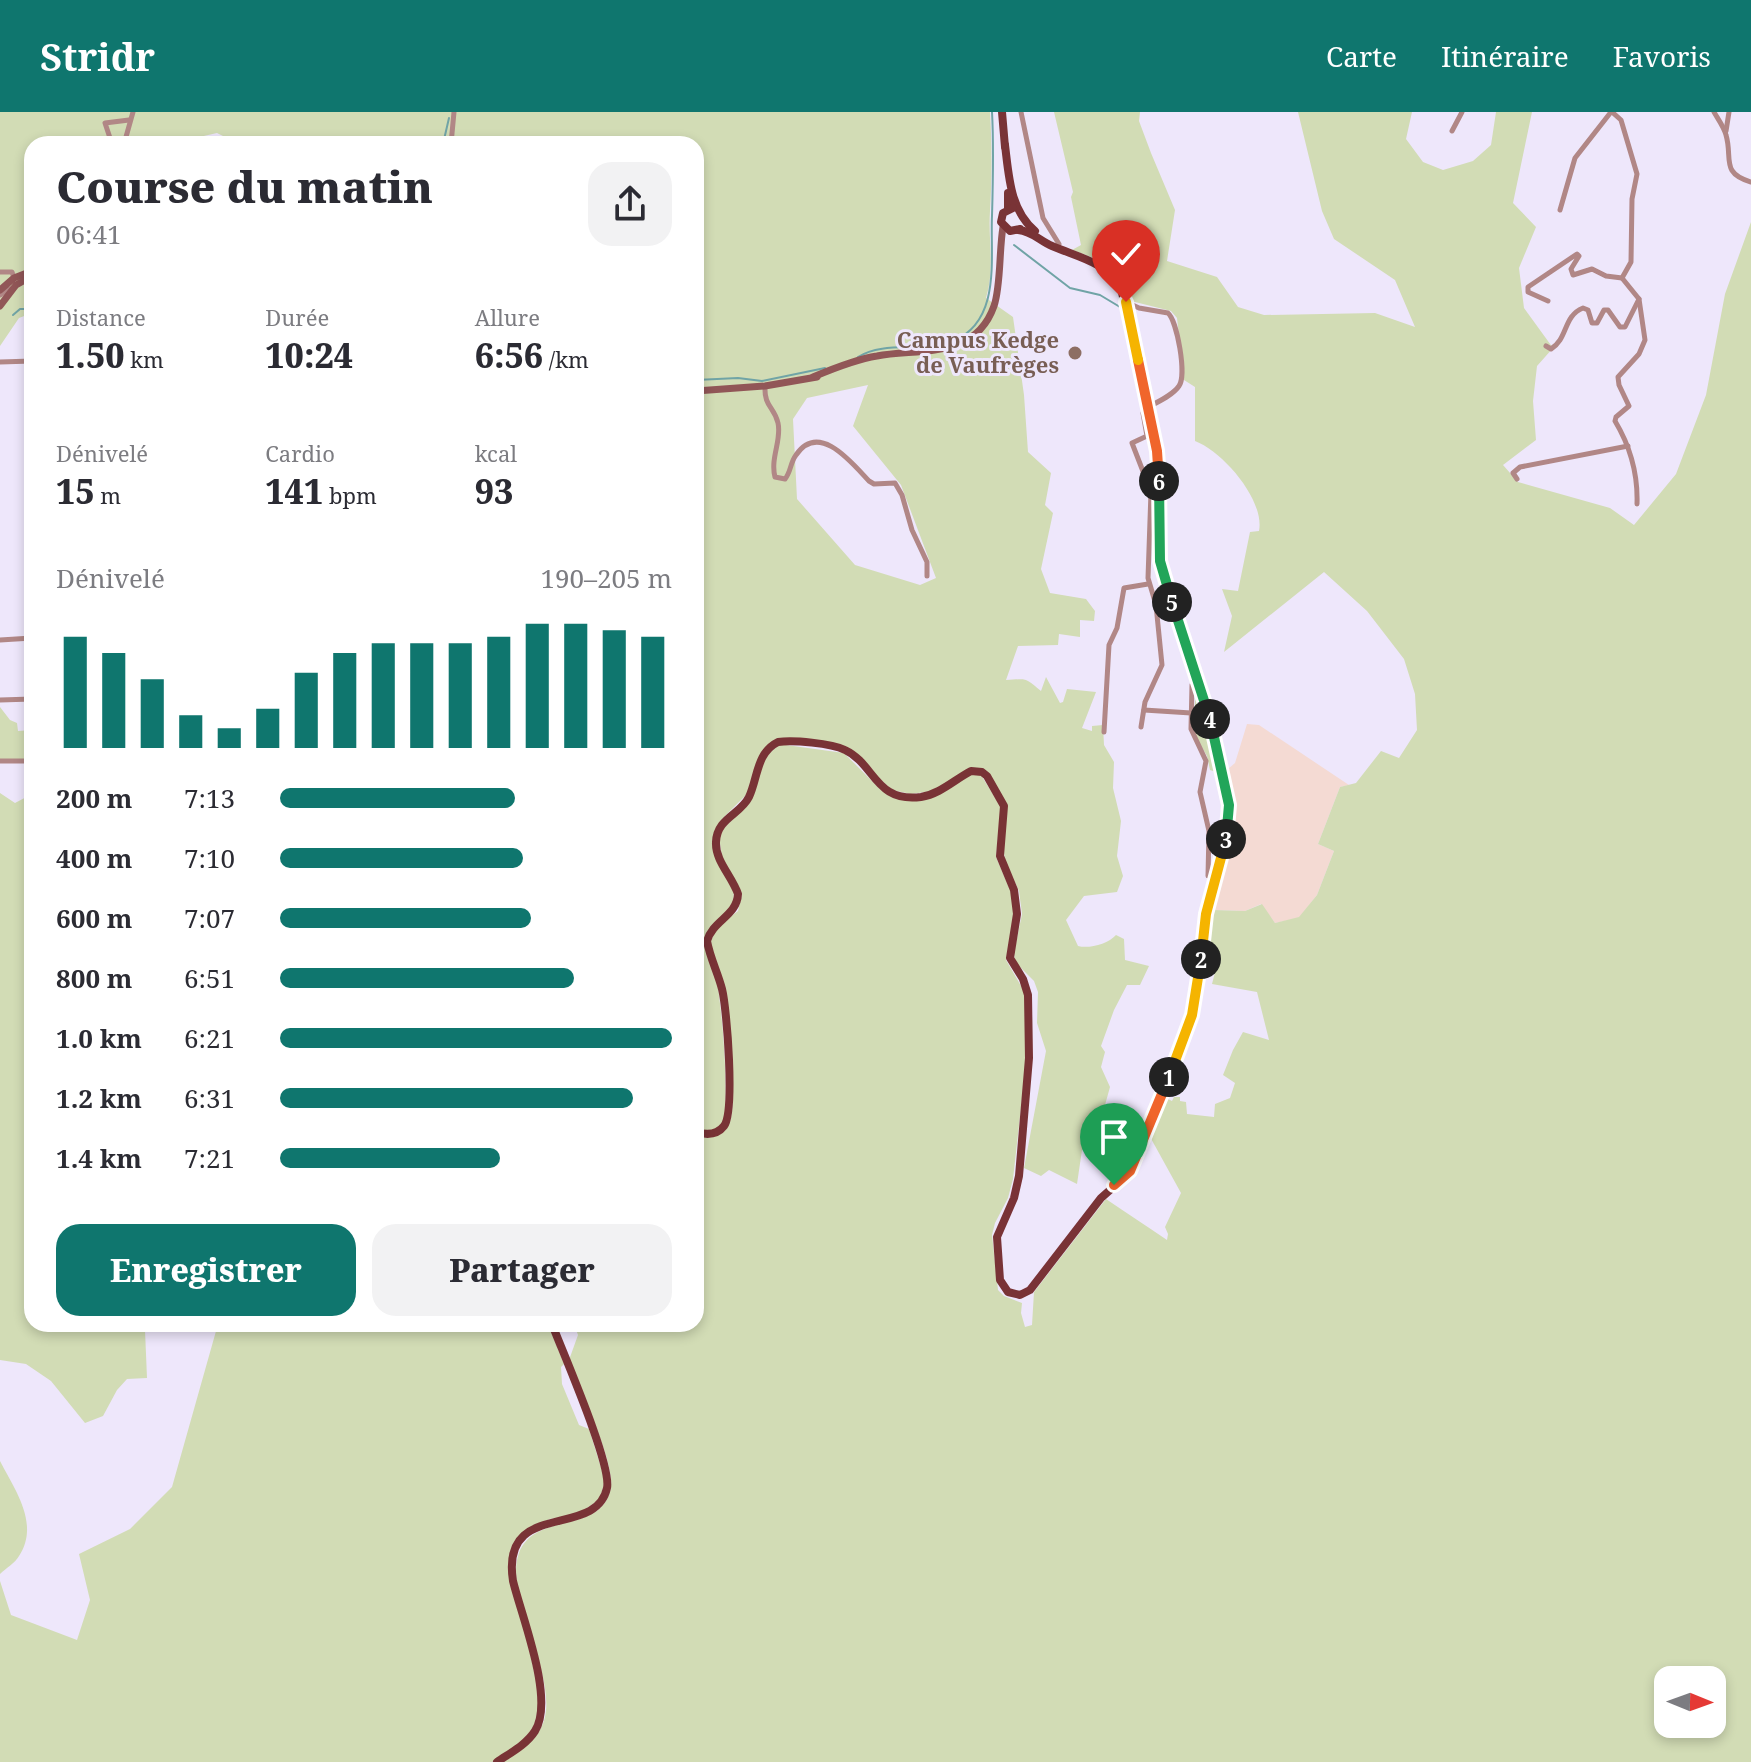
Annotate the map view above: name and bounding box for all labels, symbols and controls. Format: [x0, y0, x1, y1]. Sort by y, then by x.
text: Stridr [40, 30, 155, 82]
text: Carte [1326, 37, 1397, 75]
text: Itinéraire [1441, 37, 1569, 75]
text: Favoris [1613, 37, 1711, 75]
text: Course du matin [56, 156, 433, 216]
button: share [588, 162, 672, 246]
text: 06:41 [56, 216, 122, 252]
pin [1092, 220, 1160, 302]
icon: check [1104, 232, 1148, 276]
text: Distance [56, 302, 146, 332]
text: Durée [265, 302, 329, 332]
text: Allure [475, 302, 540, 332]
place label: Campus Kedge de Vaufrèges [897, 324, 1059, 379]
text: 1.50 [56, 332, 124, 378]
text: 10:24 [265, 332, 353, 378]
text: 6:56 [475, 332, 543, 378]
text: km [124, 344, 164, 374]
text: /km [543, 344, 589, 374]
marker: Campus Kedge de Vaufrèges [1066, 344, 1084, 362]
text: Dénivelé [56, 438, 148, 468]
text: Cardio [265, 438, 335, 468]
text: kcal [475, 438, 517, 468]
pin: 6 [1139, 461, 1179, 501]
text: 6 [1153, 466, 1165, 496]
text: 15 [56, 468, 95, 514]
text: 141 [265, 468, 323, 514]
text: 93 [475, 468, 513, 514]
text: m [95, 480, 121, 510]
text: bpm [323, 480, 377, 510]
text: Dénivelé [56, 560, 165, 596]
text: 190–205 m [540, 560, 672, 596]
pin: 5 [1152, 582, 1192, 622]
text: 5 [1166, 587, 1178, 617]
pin: 4 [1190, 699, 1230, 739]
text: 4 [1204, 704, 1216, 734]
text: 200 m [56, 780, 132, 816]
text: 7:13 [184, 780, 235, 816]
pin: 3 [1206, 819, 1246, 859]
text: 3 [1220, 824, 1232, 854]
text: 400 m [56, 840, 132, 876]
text: 7:10 [184, 840, 235, 876]
text: 600 m [56, 900, 132, 936]
text: 7:07 [184, 900, 235, 936]
pin: 2 [1181, 939, 1221, 979]
text: 2 [1195, 944, 1207, 974]
text: 800 m [56, 960, 132, 996]
text: 6:51 [184, 960, 235, 996]
text: 1.0 km [56, 1020, 142, 1056]
text: 6:21 [184, 1020, 235, 1056]
pin: 1 [1149, 1057, 1189, 1097]
text: 1 [1163, 1062, 1175, 1092]
text: 1.2 km [56, 1080, 142, 1116]
text: 6:31 [184, 1080, 235, 1116]
pin [1080, 1103, 1148, 1185]
icon: arrive [1092, 1115, 1136, 1159]
text: 1.4 km [56, 1140, 142, 1176]
text: 7:21 [184, 1140, 235, 1176]
button: Enregistrer [56, 1224, 356, 1316]
button: Partager [372, 1224, 672, 1316]
north arrow [1654, 1666, 1726, 1738]
map controls [1654, 1666, 1726, 1738]

